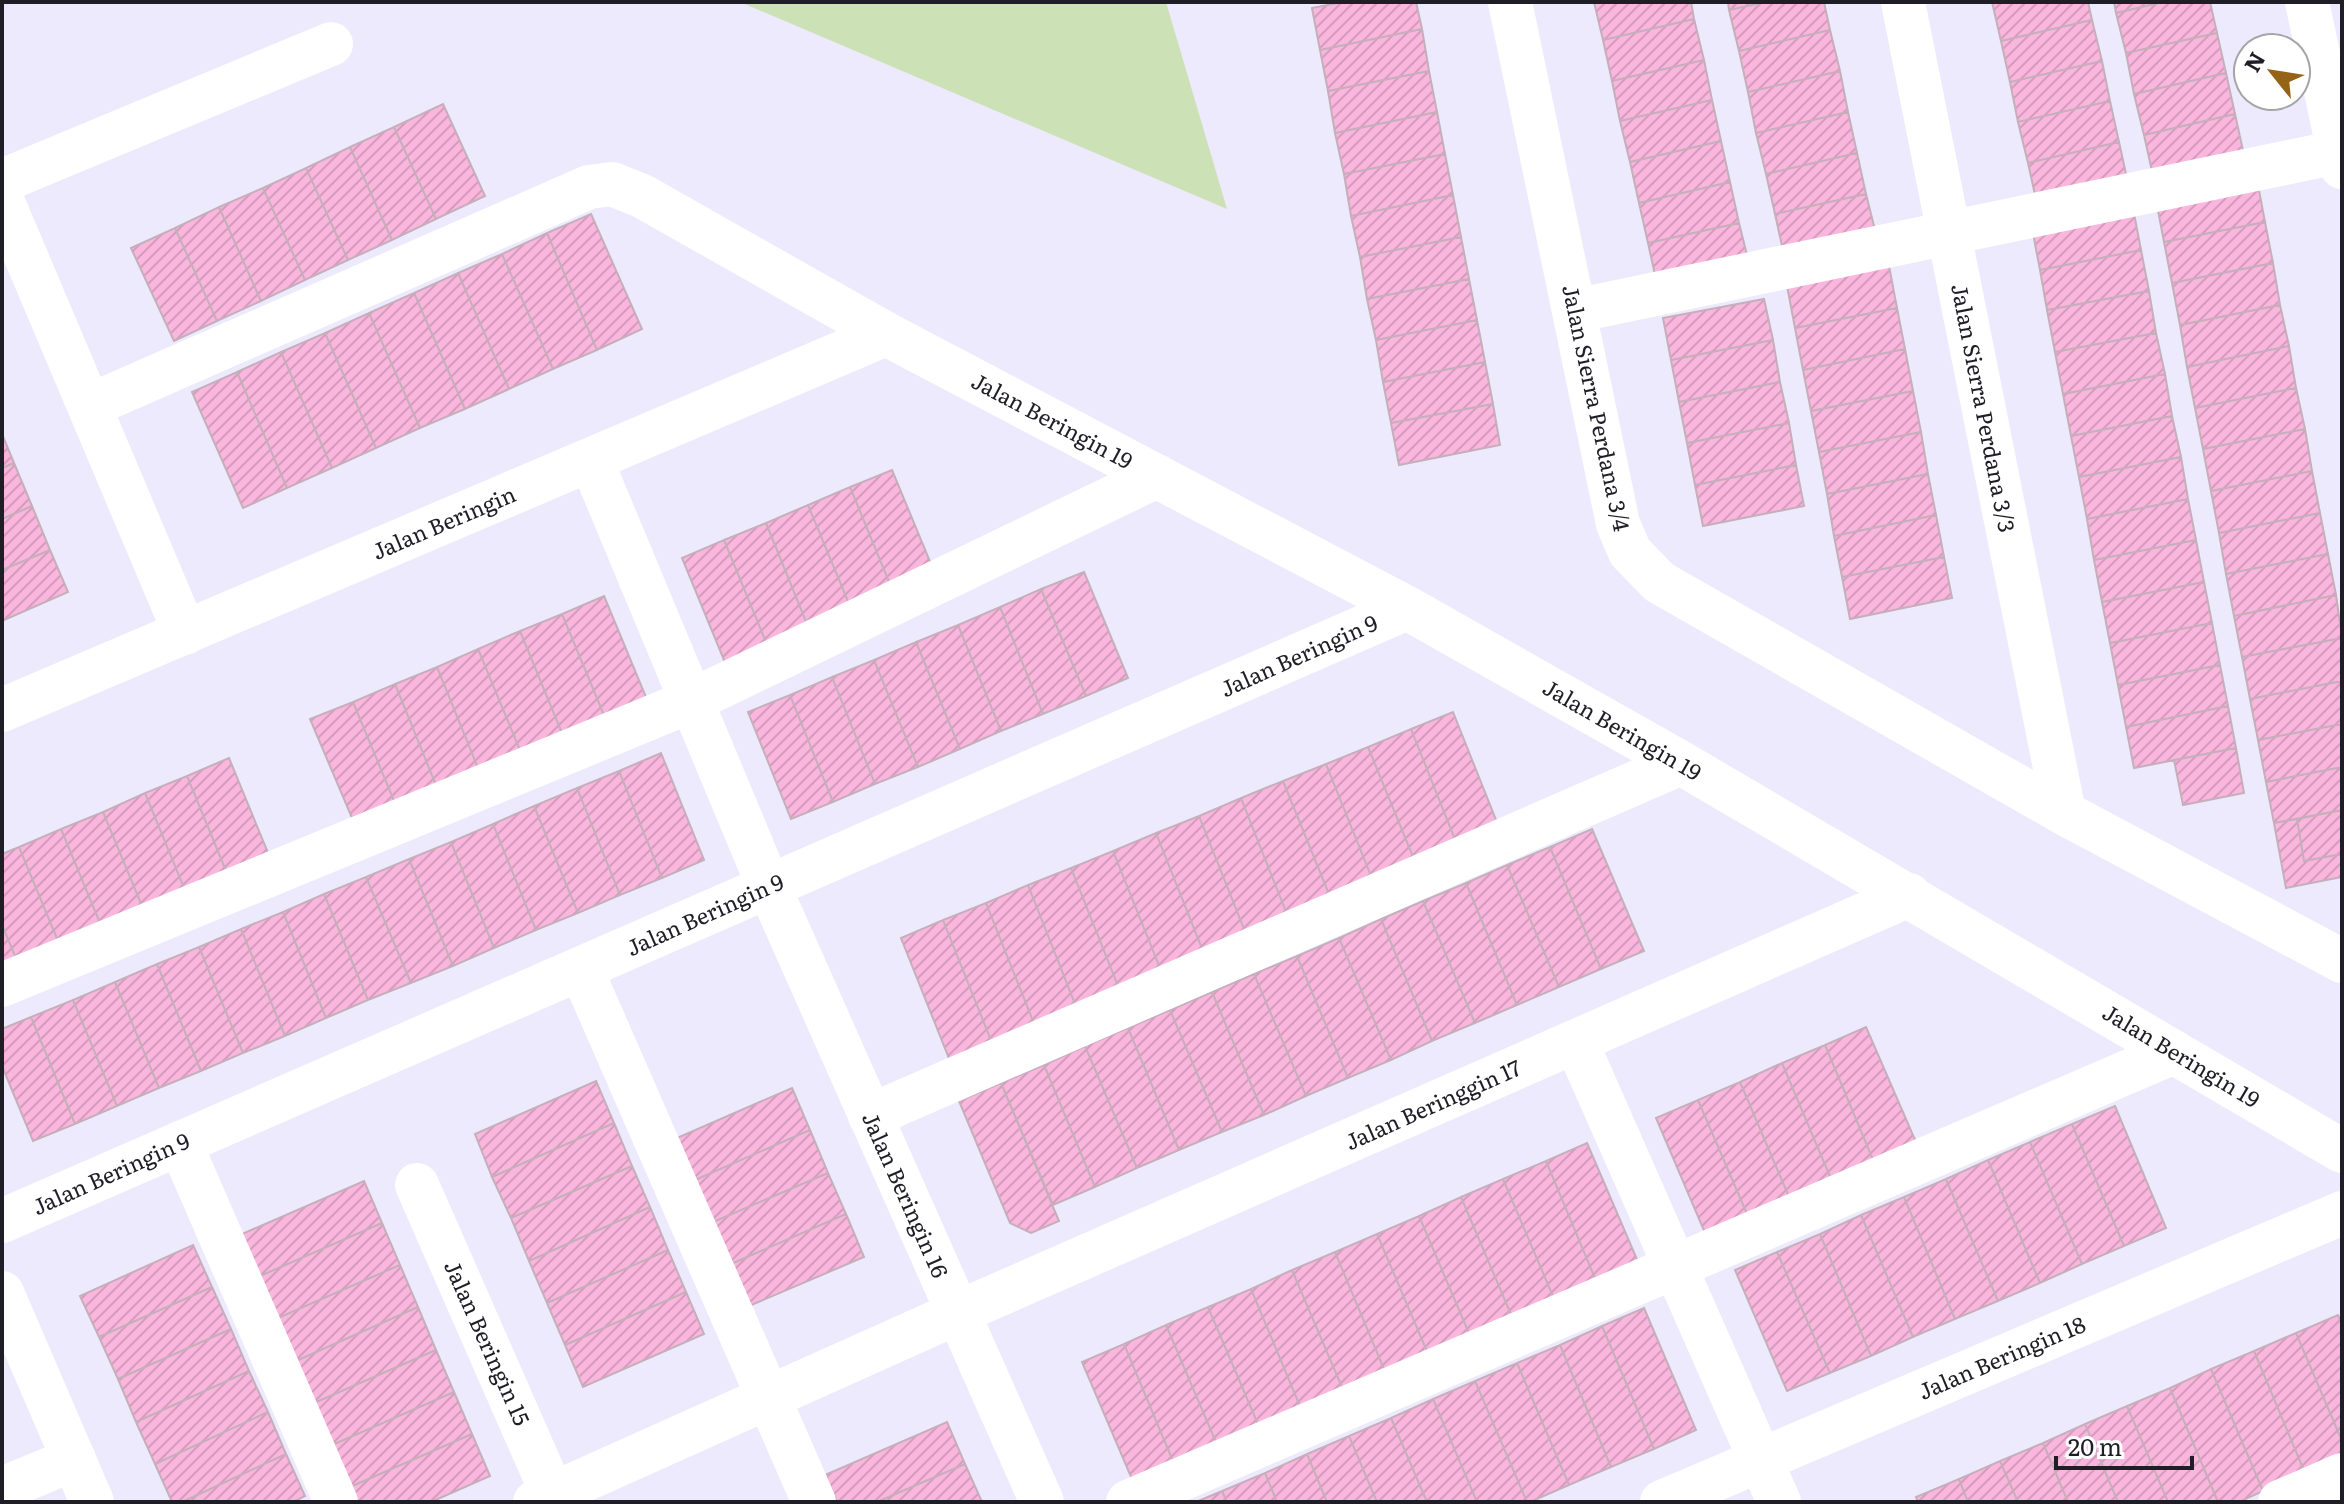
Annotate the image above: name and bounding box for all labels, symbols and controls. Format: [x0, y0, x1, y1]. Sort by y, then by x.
north arrow [2232, 32, 2312, 112]
text: N [2234, 45, 2272, 77]
street label: Jalan Sierra Perdana 3/3 [1944, 280, 2025, 535]
street label: Jalan Sierra Perdana 3/4 [1555, 281, 1640, 534]
street label: Jalan Beringin 19 [966, 363, 1139, 476]
street label: Jalan Beringin [366, 476, 520, 567]
street label: Jalan Beringin 9 [1214, 605, 1382, 704]
street label: Jalan Beringin 19 [1537, 670, 1708, 788]
street label: Jalan Beringin 9 [620, 864, 788, 963]
street label: Jalan Beringin 19 [2097, 995, 2267, 1115]
street label: Jalan Beringgin 17 [1339, 1050, 1526, 1157]
street label: Jalan Beringin 16 [855, 1106, 958, 1283]
street label: Jalan Beringin 9 [26, 1123, 194, 1222]
street label: Jalan Beringin 15 [437, 1254, 540, 1430]
street label: Jalan Beringin 18 [1913, 1306, 2090, 1407]
scale bar [2056, 1420, 2192, 1470]
text: 20 m [2068, 1428, 2122, 1463]

